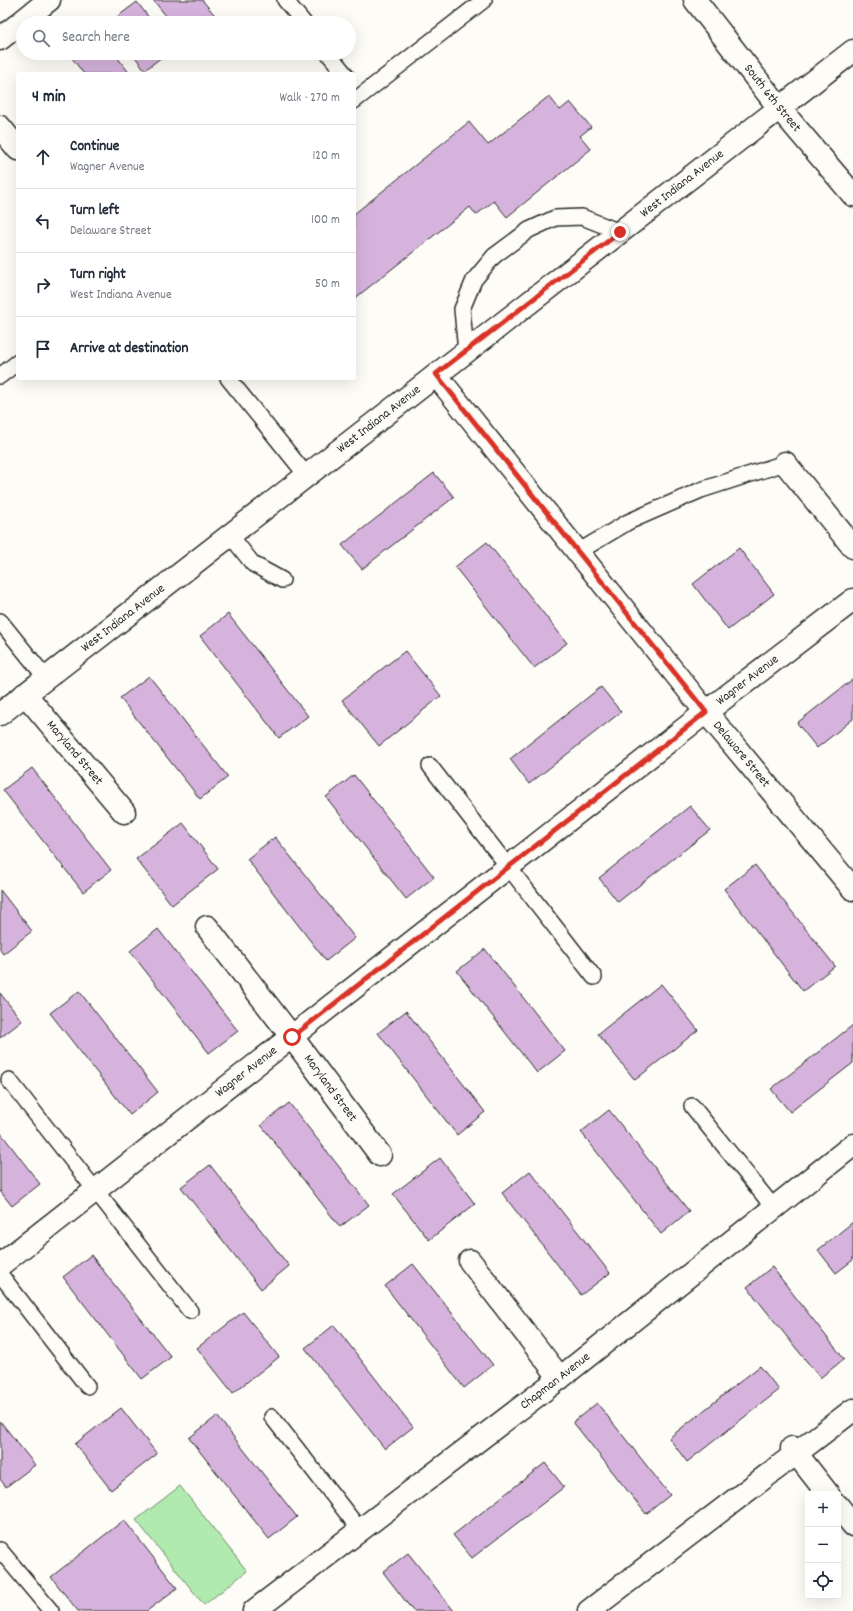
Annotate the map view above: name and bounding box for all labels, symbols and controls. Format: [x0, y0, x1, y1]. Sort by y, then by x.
search box [16, 16, 356, 60]
icon: search [30, 27, 52, 49]
text: Search here [62, 27, 130, 49]
street label: South 6th Street [739, 60, 806, 137]
text: 4 min [32, 86, 66, 110]
text: Walk · 270 m [279, 89, 340, 108]
text: Continue [70, 136, 119, 158]
street label: West Indiana Avenue [636, 145, 728, 223]
icon: ahead [32, 146, 54, 168]
text: 120 m [312, 147, 340, 166]
text: Wagner Avenue [70, 158, 144, 177]
text: Turn left [70, 200, 119, 222]
icon: left [32, 210, 54, 232]
text: 100 m [311, 211, 340, 230]
text: Delaware Street [70, 222, 151, 241]
route end [611, 223, 629, 241]
text: Turn right [70, 264, 126, 286]
icon: right [32, 274, 54, 296]
text: 50 m [315, 275, 340, 294]
text: West Indiana Avenue [70, 286, 172, 305]
icon: arrive [32, 338, 54, 360]
text: Arrive at destination [70, 338, 188, 360]
street label: West Indiana Avenue [333, 381, 425, 458]
street label: West Indiana Avenue [77, 579, 169, 657]
street label: Wagner Avenue [712, 650, 783, 710]
street label: Maryland Street [42, 716, 108, 790]
street label: Delaware Street [708, 717, 775, 792]
route start [283, 1028, 301, 1046]
street label: Wagner Avenue [211, 1041, 282, 1102]
street label: Maryland Street [299, 1051, 362, 1126]
street label: Chapman Avenue [516, 1348, 595, 1414]
map controls [805, 1491, 841, 1599]
button: + [805, 1491, 841, 1527]
button: − [805, 1527, 841, 1563]
button: locate [805, 1563, 841, 1599]

